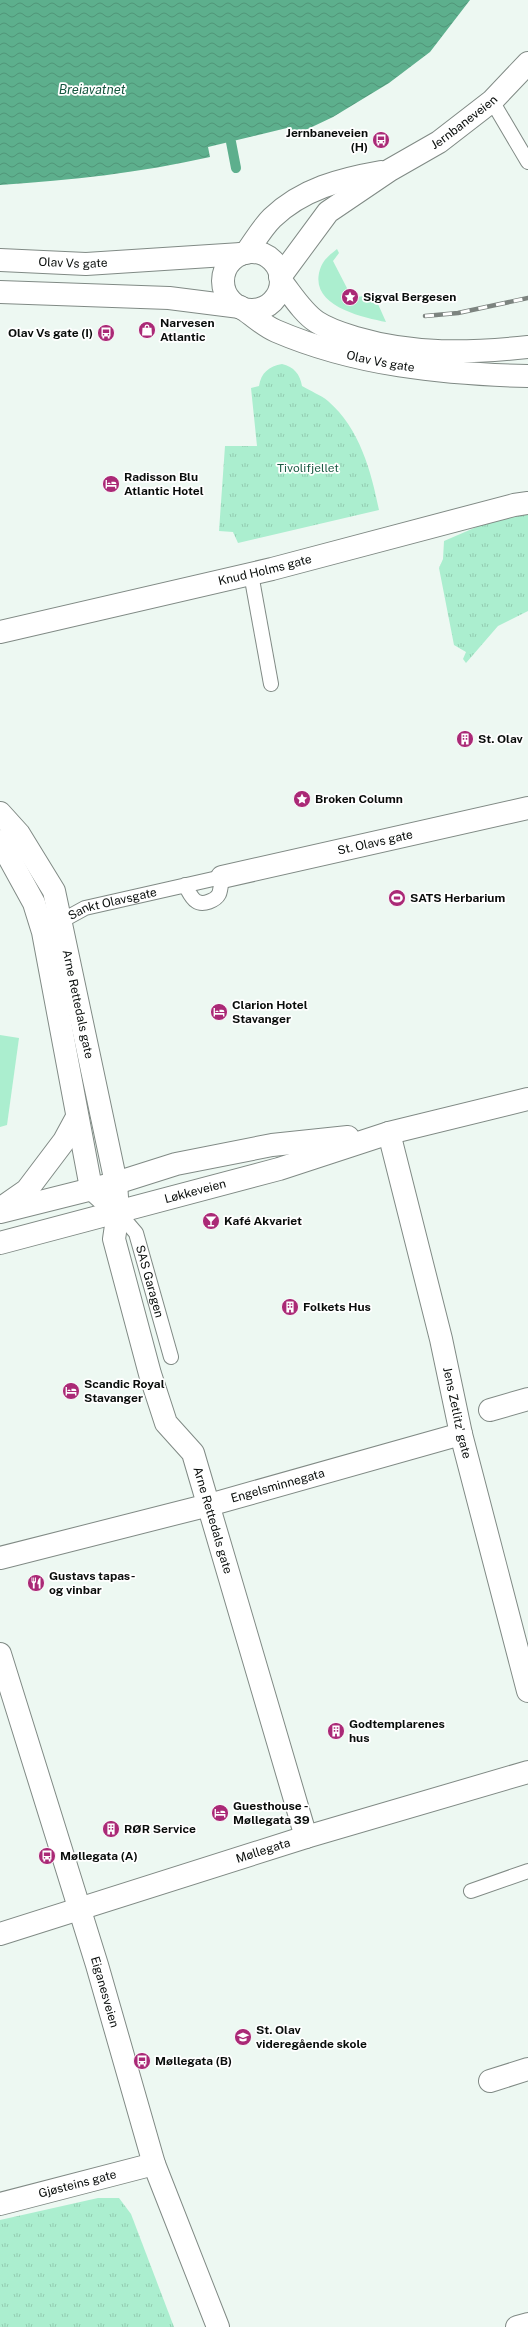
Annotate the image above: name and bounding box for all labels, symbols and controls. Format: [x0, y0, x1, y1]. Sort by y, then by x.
water label: Breiavatnet [59, 82, 125, 97]
street label: Jernbaneveien [428, 93, 500, 152]
place label: Jernbaneveien (H) [286, 126, 368, 154]
bus stop icon: Jernbaneveien (H) [371, 130, 391, 150]
street label: Olav Vs gate [38, 255, 108, 271]
place icon: Sigval Bergesen [340, 287, 360, 307]
place label: Sigval Bergesen [363, 290, 456, 304]
place label: Narvesen Atlantic [160, 316, 215, 344]
shop icon: Narvesen Atlantic [137, 320, 157, 340]
bus stop icon: Olav Vs gate (I) [96, 323, 116, 343]
place label: Olav Vs gate (I) [8, 326, 93, 340]
street label: Olav Vs gate [345, 348, 416, 375]
park label: Tivolifjellet [277, 461, 339, 475]
place label: Radisson Blu Atlantic Hotel [124, 470, 204, 498]
hotel icon: Radisson Blu Atlantic Hotel [101, 474, 121, 494]
street label: Knud Holms gate [217, 552, 313, 588]
building icon: St. Olav [455, 729, 475, 749]
place label: St. Olav [478, 732, 523, 746]
place icon: Broken Column [292, 789, 312, 809]
place label: Broken Column [315, 792, 403, 806]
street label: St. Olavs gate [336, 827, 414, 858]
street label: Sankt Olavsgate [66, 885, 158, 923]
sports icon: SATS Herbarium [387, 888, 407, 908]
place label: SATS Herbarium [410, 891, 506, 905]
street label: Arne Rettedals gate [60, 949, 96, 1060]
place label: Clarion Hotel Stavanger [232, 998, 308, 1026]
hotel icon: Clarion Hotel Stavanger [209, 1002, 229, 1022]
street label: Løkkeveien [163, 1176, 228, 1206]
bar icon: Kafé Akvariet [201, 1211, 221, 1231]
place label: Kafé Akvariet [224, 1214, 302, 1228]
street label: SAS Garagen [133, 1244, 167, 1319]
building icon: Folkets Hus [280, 1297, 300, 1317]
place label: Folkets Hus [303, 1300, 371, 1314]
street label: Jens Zetlitz' gate [440, 1366, 474, 1460]
place label: Scandic Royal Stavanger [84, 1377, 165, 1405]
hotel icon: Scandic Royal Stavanger [61, 1381, 81, 1401]
street label: Arne Rettedals gate [190, 1465, 235, 1576]
street label: Engelsminnegata [229, 1466, 326, 1506]
place label: Gustavs tapas- og vinbar [49, 1569, 136, 1597]
restaurant icon: Gustavs tapas- og vinbar [26, 1573, 46, 1593]
place label: Godtemplarenes hus [349, 1717, 445, 1745]
building icon: Godtemplarenes hus [326, 1721, 346, 1741]
place label: Guesthouse - Møllegata 39 [233, 1799, 310, 1827]
hotel icon: Guesthouse - Møllegata 39 [210, 1803, 230, 1823]
building icon: RØR Service [101, 1819, 121, 1839]
place label: RØR Service [124, 1822, 196, 1836]
street label: Møllegata [234, 1835, 292, 1866]
bus stop icon: Møllegata (A) [37, 1846, 57, 1866]
place label: Møllegata (A) [60, 1849, 138, 1863]
street label: Eiganesveien [88, 1955, 122, 2029]
place label: St. Olav videregående skole [256, 2023, 367, 2051]
school or university icon: St. Olav videregående skole [233, 2027, 253, 2047]
bus stop icon: Møllegata (B) [132, 2051, 152, 2071]
place label: Møllegata (B) [155, 2054, 232, 2068]
street label: Gjøsteins gate [37, 2167, 118, 2201]

